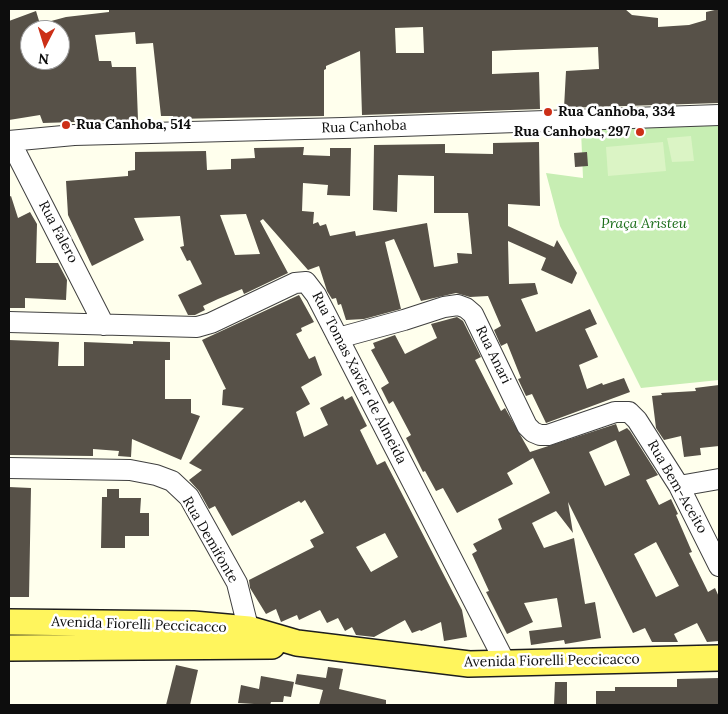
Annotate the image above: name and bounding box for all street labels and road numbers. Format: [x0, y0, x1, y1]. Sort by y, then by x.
street label: Rua Canhoba [321, 117, 407, 137]
street label: Rua Falero [35, 198, 81, 266]
street label: Rua Tomas Xavier de Almeida [308, 289, 410, 467]
street label: Rua Anari [472, 323, 514, 387]
street label: Rua Bem-Aceito [643, 437, 711, 537]
street label: Rua Demifonte [179, 494, 241, 586]
street label: Avenida Fiorelli Peccicacco [51, 614, 227, 636]
street label: Avenida Fiorelli Peccicacco [464, 651, 640, 671]

